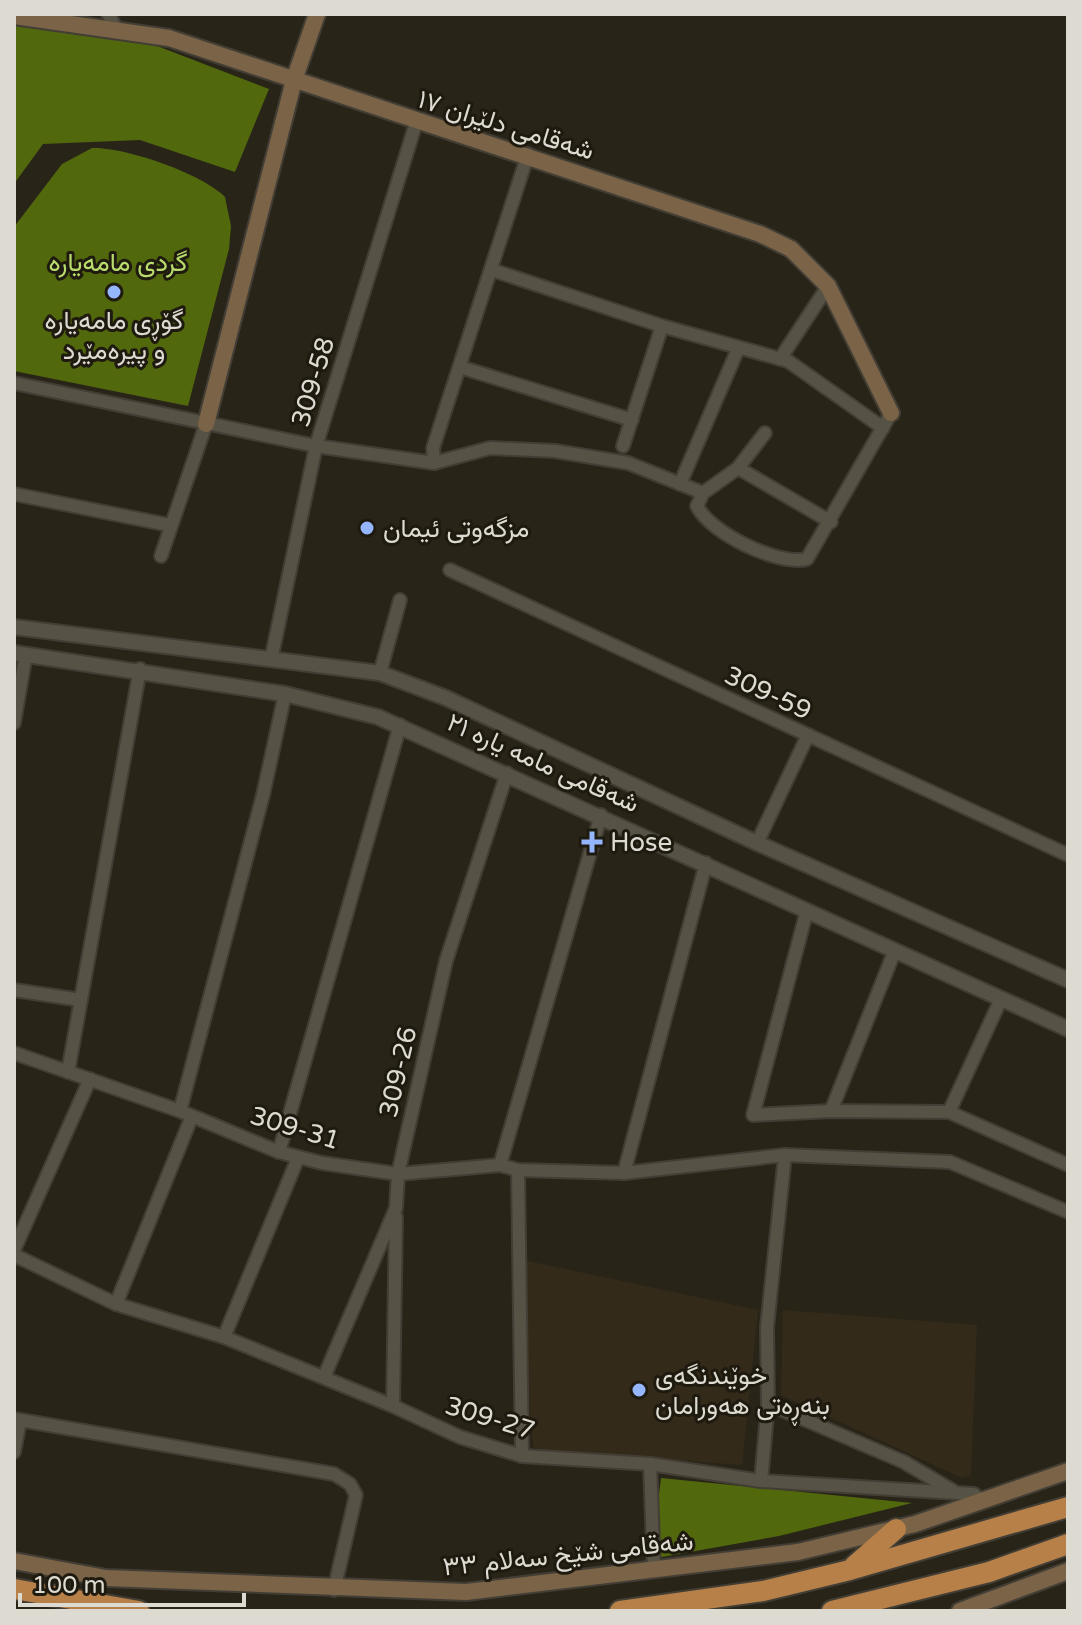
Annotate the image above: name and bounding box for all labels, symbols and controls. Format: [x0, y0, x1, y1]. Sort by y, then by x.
street label: شەقامی دلێران ١٧ [414, 84, 598, 166]
park label: گردی مامەیارە [49, 247, 188, 278]
marker: گۆڕی مامەیارە و پیرەمێرد [105, 283, 123, 301]
place label: گۆڕی مامەیارە و پیرەمێرد [44, 305, 184, 368]
street label: 309-58 [285, 333, 341, 431]
place label: مزگەوتی ئیمان [383, 513, 529, 544]
marker: مزگەوتی ئیمان [358, 519, 376, 537]
street label: 309-59 [720, 659, 816, 727]
street label: شەقامی مامە یارە ٢١ [442, 707, 644, 819]
place label: Hose [610, 827, 672, 858]
marker: Hose [581, 831, 603, 853]
street label: 309-26 [373, 1024, 423, 1120]
street label: 309-31 [246, 1100, 344, 1156]
place label: خوێندنگەی بنەڕەتی هەورامان [655, 1360, 830, 1426]
marker: خوێندنگەی بنەڕەتی هەورامان [630, 1381, 648, 1399]
street label: 309-27 [441, 1390, 539, 1446]
street label: شەقامی شێخ سەلام ٣٣ [441, 1525, 695, 1585]
scale bar [20, 1557, 244, 1607]
text: 100 m [32, 1571, 106, 1600]

